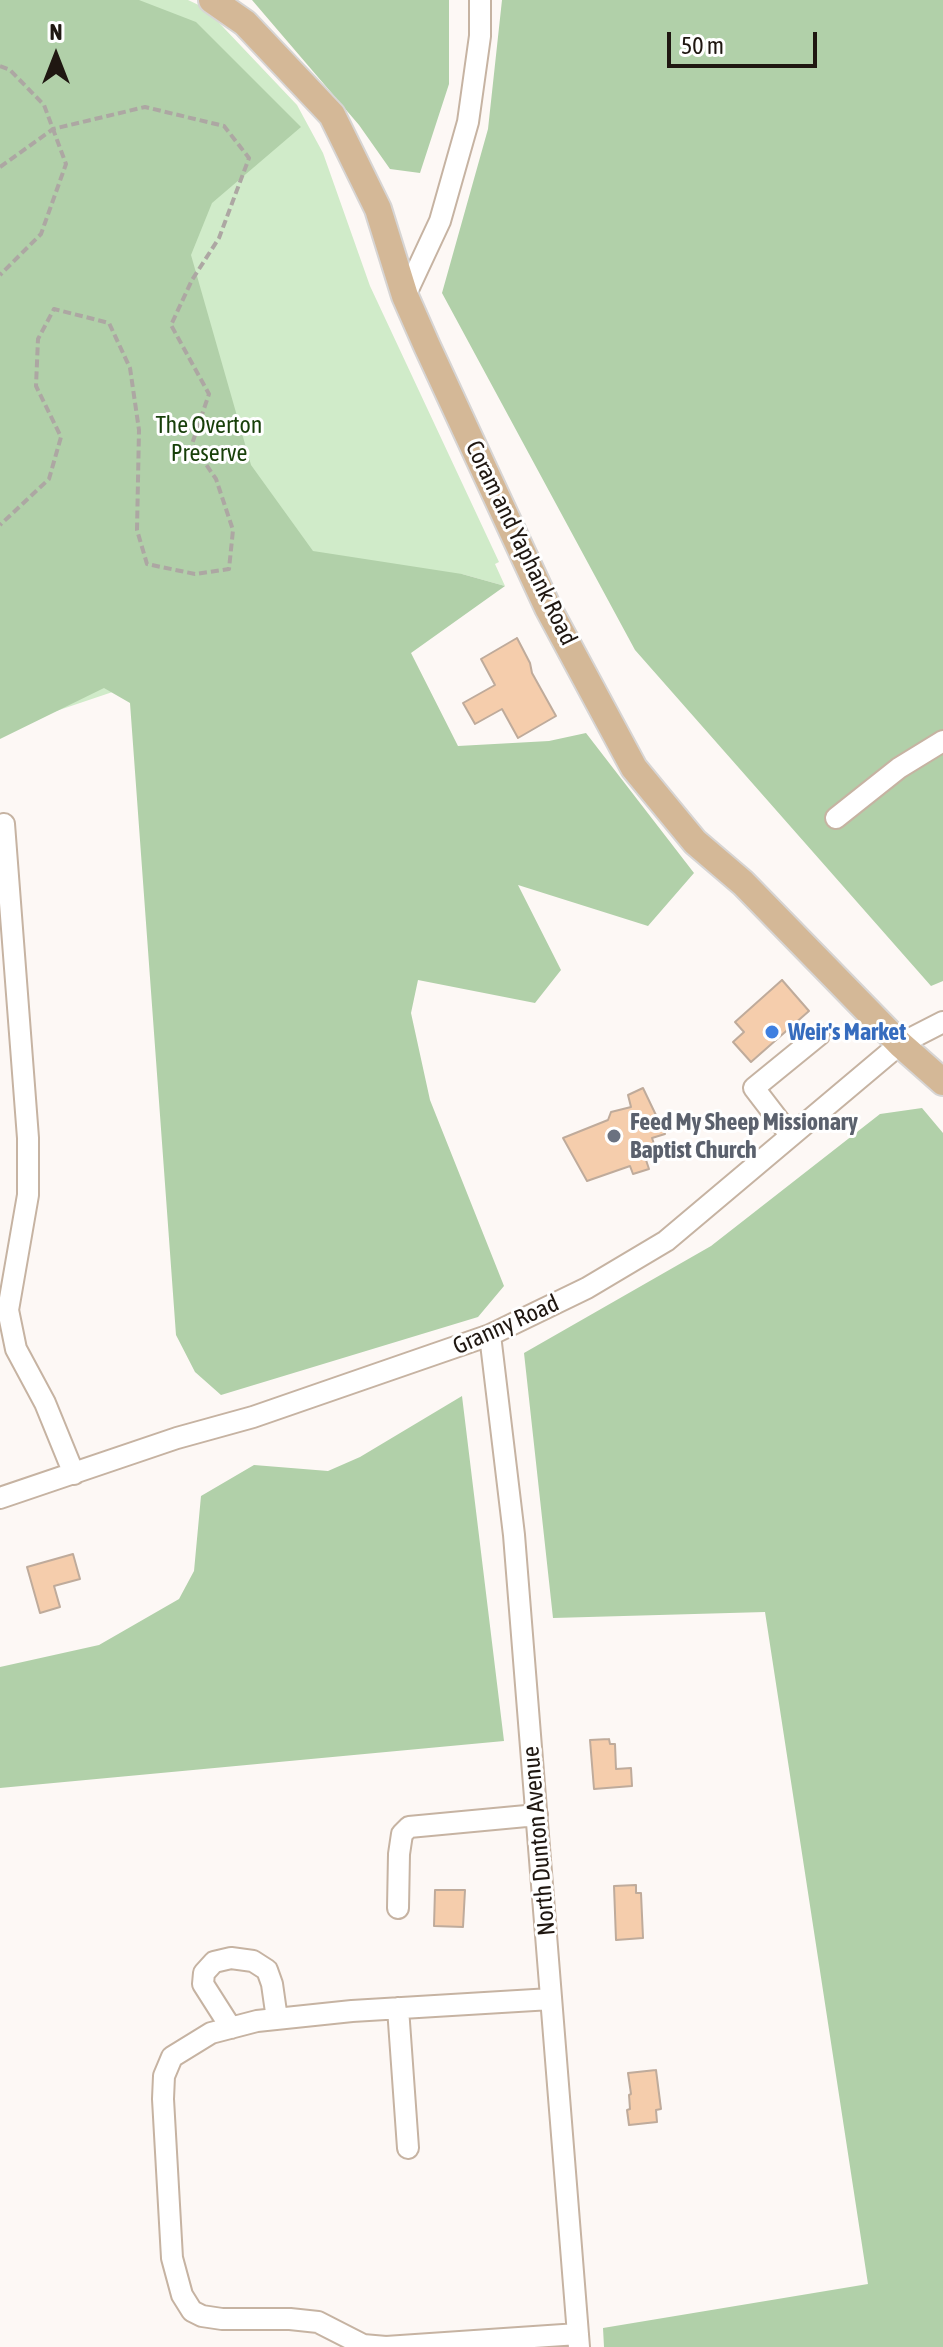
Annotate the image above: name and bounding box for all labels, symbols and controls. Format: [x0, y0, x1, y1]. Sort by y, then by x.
north arrow [16, 16, 96, 96]
scale bar [671, 16, 821, 66]
text: N [50, 19, 62, 45]
text: 50 m [681, 32, 724, 59]
park label: The Overton Preserve [156, 411, 262, 467]
street label: Coram and Yaphank Road [459, 436, 583, 650]
place label: Weir's Market [788, 1018, 906, 1046]
marker: Weir's Market [763, 1023, 781, 1041]
place label: Feed My Sheep Missionary Baptist Church [630, 1108, 858, 1164]
marker: Feed My Sheep Missionary Baptist Church [605, 1127, 623, 1145]
street label: Granny Road [449, 1289, 563, 1361]
street label: North Dunton Avenue [516, 1745, 562, 1937]

